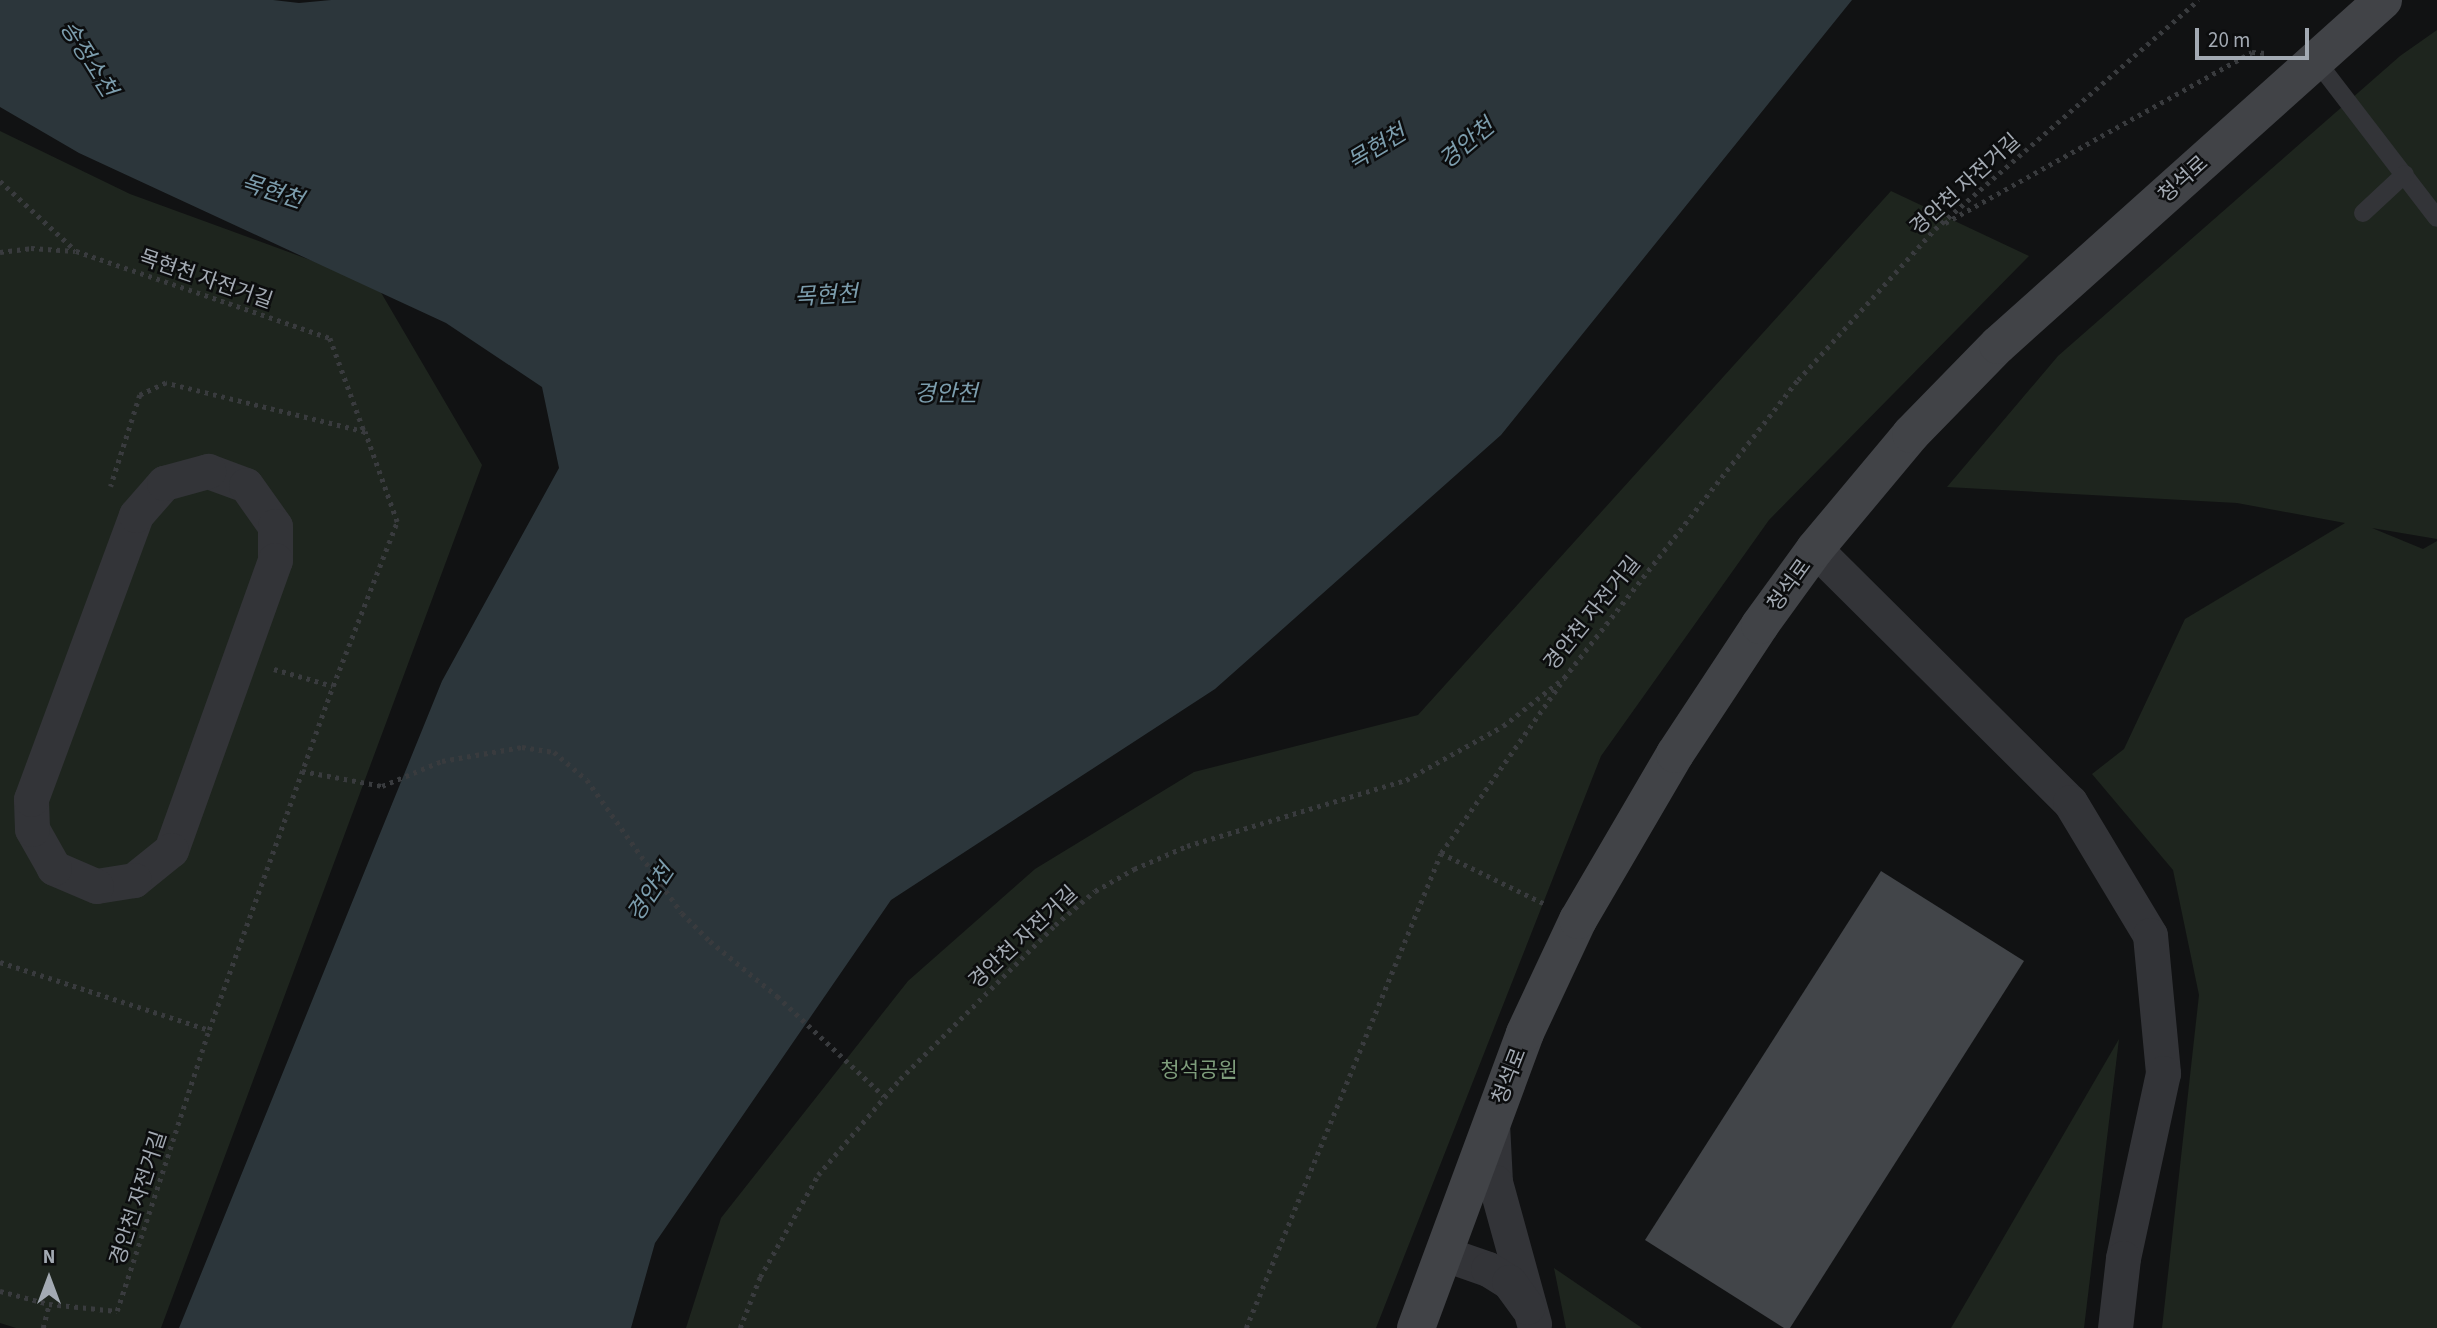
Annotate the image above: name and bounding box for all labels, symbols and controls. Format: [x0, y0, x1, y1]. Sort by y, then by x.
scale bar [2199, 14, 2313, 58]
water label: 송정소천 [54, 16, 122, 102]
text: 20 m [2208, 25, 2250, 55]
water label: 경안천 [1434, 113, 1500, 175]
water label: 목현천 [1343, 120, 1411, 176]
street label: 경안천 자전거길 [1905, 128, 2025, 240]
street label: 청석로 [2153, 150, 2213, 208]
water label: 목현천 [238, 169, 306, 215]
street label: 목현천 자전거길 [136, 244, 276, 314]
water label: 목현천 [794, 281, 858, 311]
water label: 경안천 [914, 380, 978, 408]
street label: 경안천 자전거길 [1538, 551, 1646, 675]
street label: 청석로 [1762, 554, 1816, 616]
water label: 경안천 [622, 859, 680, 927]
street label: 경안천 자전거길 [963, 880, 1083, 994]
street label: 청석로 [1487, 1044, 1531, 1108]
park label: 청석공원 [1160, 1057, 1238, 1083]
street label: 경안천 자전거길 [104, 1128, 172, 1268]
north arrow [14, 1244, 84, 1314]
text: N [43, 1244, 55, 1271]

